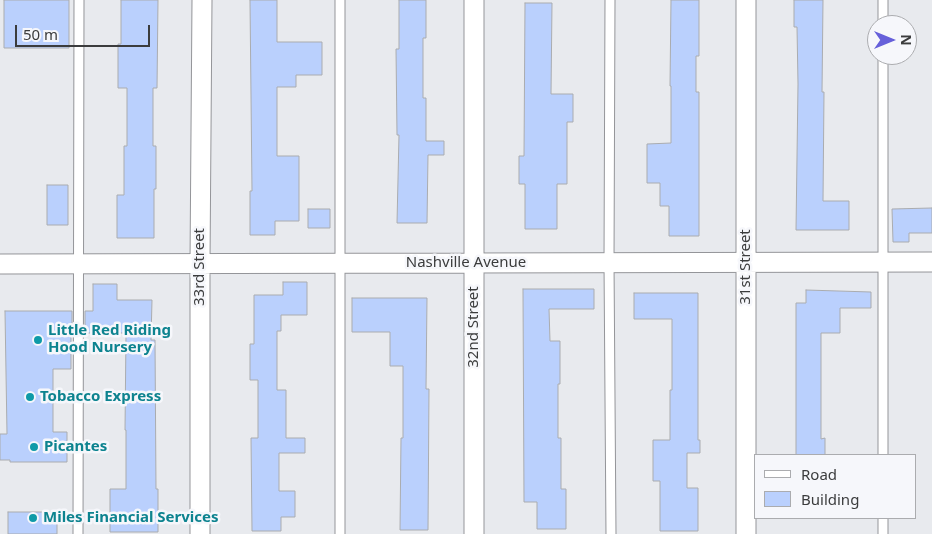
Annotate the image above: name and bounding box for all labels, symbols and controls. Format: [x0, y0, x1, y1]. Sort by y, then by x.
scale bar [18, 15, 152, 47]
north arrow [867, 15, 917, 65]
text: 50 m [23, 24, 58, 44]
text: N [897, 34, 916, 46]
street label: 33rd Street [191, 228, 209, 306]
street label: 31st Street [737, 229, 755, 305]
street label: Nashville Avenue [406, 254, 526, 272]
street label: 32nd Street [465, 286, 483, 368]
place label: Little Red Riding Hood Nursery [48, 322, 171, 357]
marker: Little Red Riding Hood Nursery [32, 334, 44, 346]
place label: Tobacco Express [40, 388, 161, 406]
marker: Tobacco Express [24, 391, 36, 403]
place label: Picantes [44, 438, 107, 456]
marker: Picantes [28, 441, 40, 453]
legend [754, 454, 917, 519]
text: Road [801, 464, 837, 484]
text: Building [801, 489, 859, 509]
place label: Miles Financial Services [43, 509, 218, 527]
marker: Miles Financial Services [27, 512, 39, 524]

